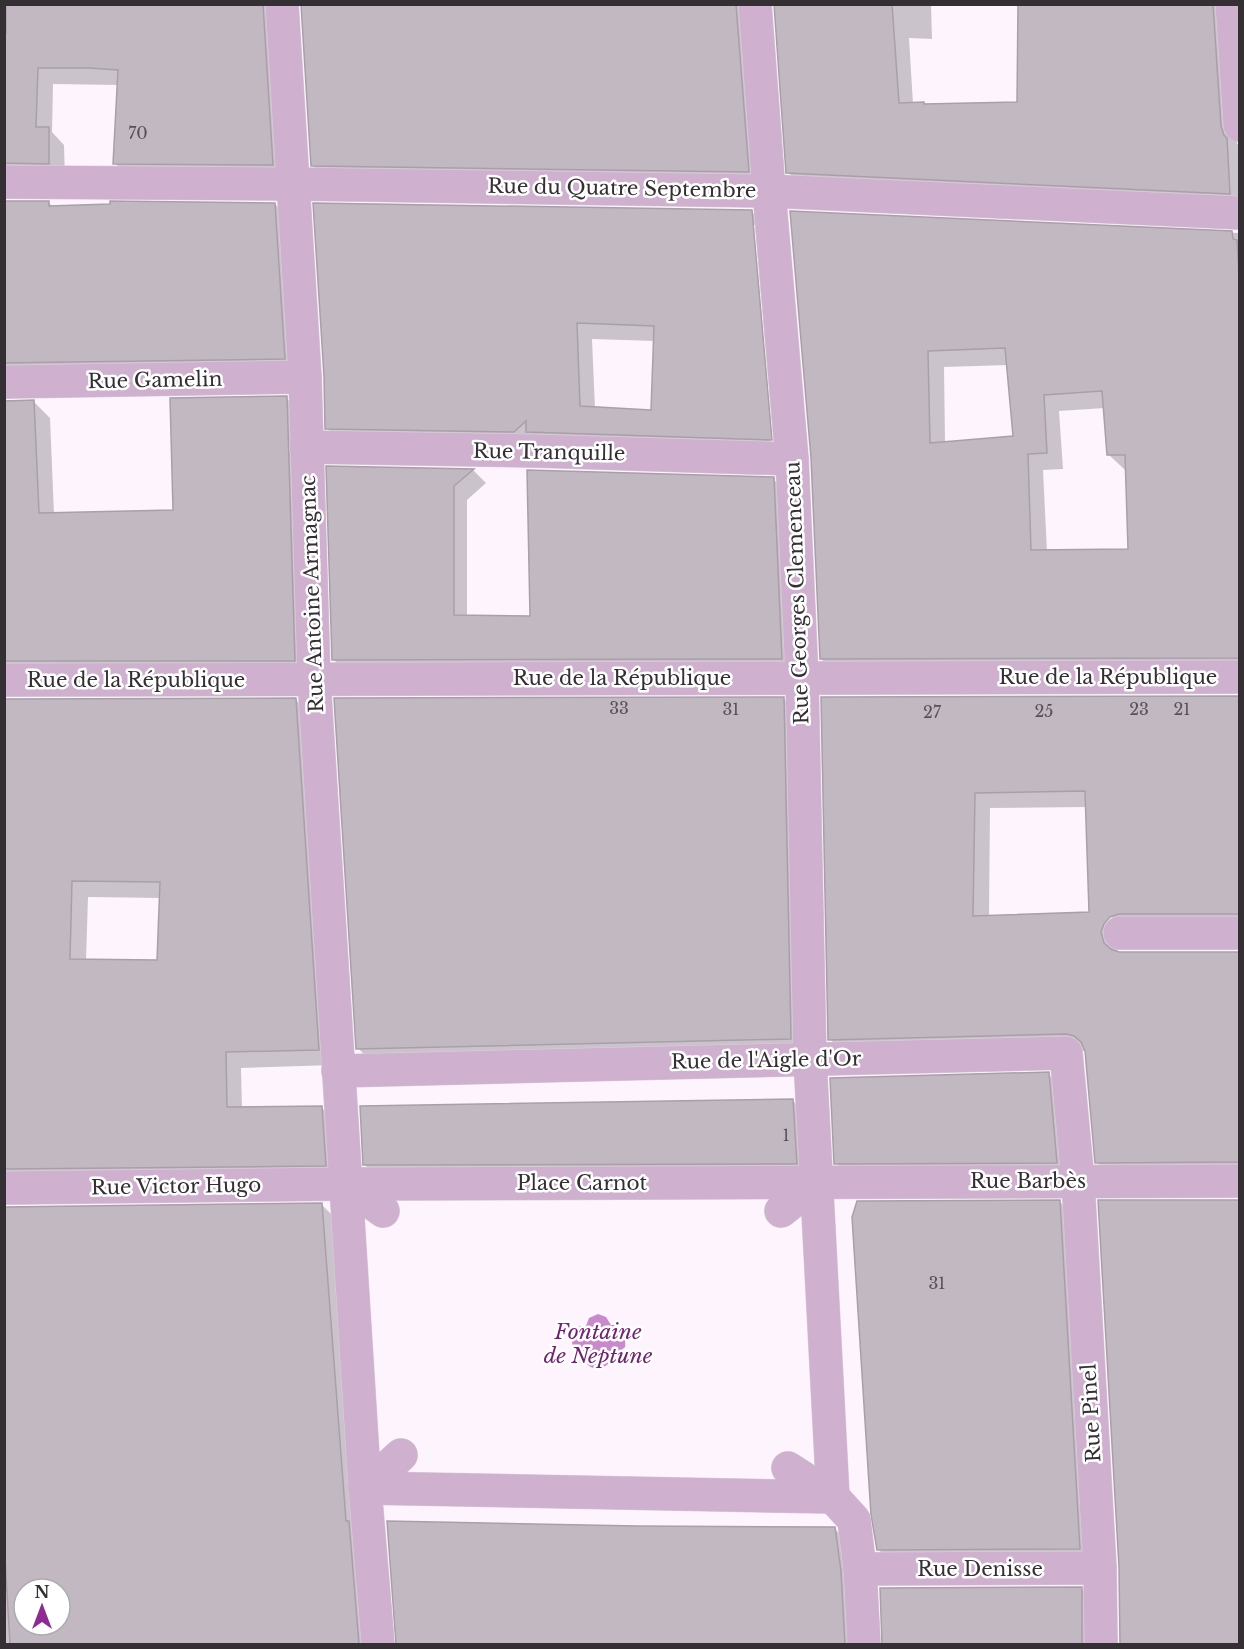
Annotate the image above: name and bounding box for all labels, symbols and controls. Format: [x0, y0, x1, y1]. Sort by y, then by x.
house number: 70 [128, 123, 148, 143]
street label: Rue du Quatre Septembre [487, 174, 757, 202]
street label: Rue Gamelin [87, 367, 223, 393]
street label: Rue Tranquille [473, 439, 625, 465]
street label: Rue Georges Clemenceau [780, 461, 814, 725]
street label: Rue Antoine Armagnac [296, 475, 328, 713]
street label: Rue de la République [999, 665, 1217, 689]
street label: Rue de la République [513, 666, 731, 690]
street label: Rue de la République [27, 668, 245, 692]
house number: 33 [609, 698, 629, 718]
house number: 31 [723, 699, 740, 719]
house number: 23 [1129, 699, 1149, 719]
house number: 21 [1174, 699, 1191, 719]
house number: 25 [1035, 701, 1053, 721]
house number: 27 [923, 702, 942, 722]
street label: Rue de l'Aigle d'Or [671, 1046, 862, 1074]
house number: 1 [782, 1125, 790, 1145]
street label: Rue Barbès [970, 1169, 1086, 1193]
street label: Place Carnot [517, 1171, 648, 1195]
street label: Rue Victor Hugo [91, 1173, 261, 1199]
house number: 31 [929, 1273, 946, 1293]
water label: Fontaine de Neptune [544, 1319, 653, 1369]
street label: Rue Pinel [1076, 1363, 1106, 1463]
street label: Rue Denisse [917, 1557, 1043, 1581]
north arrow [12, 1577, 72, 1637]
text: N [34, 1582, 50, 1602]

